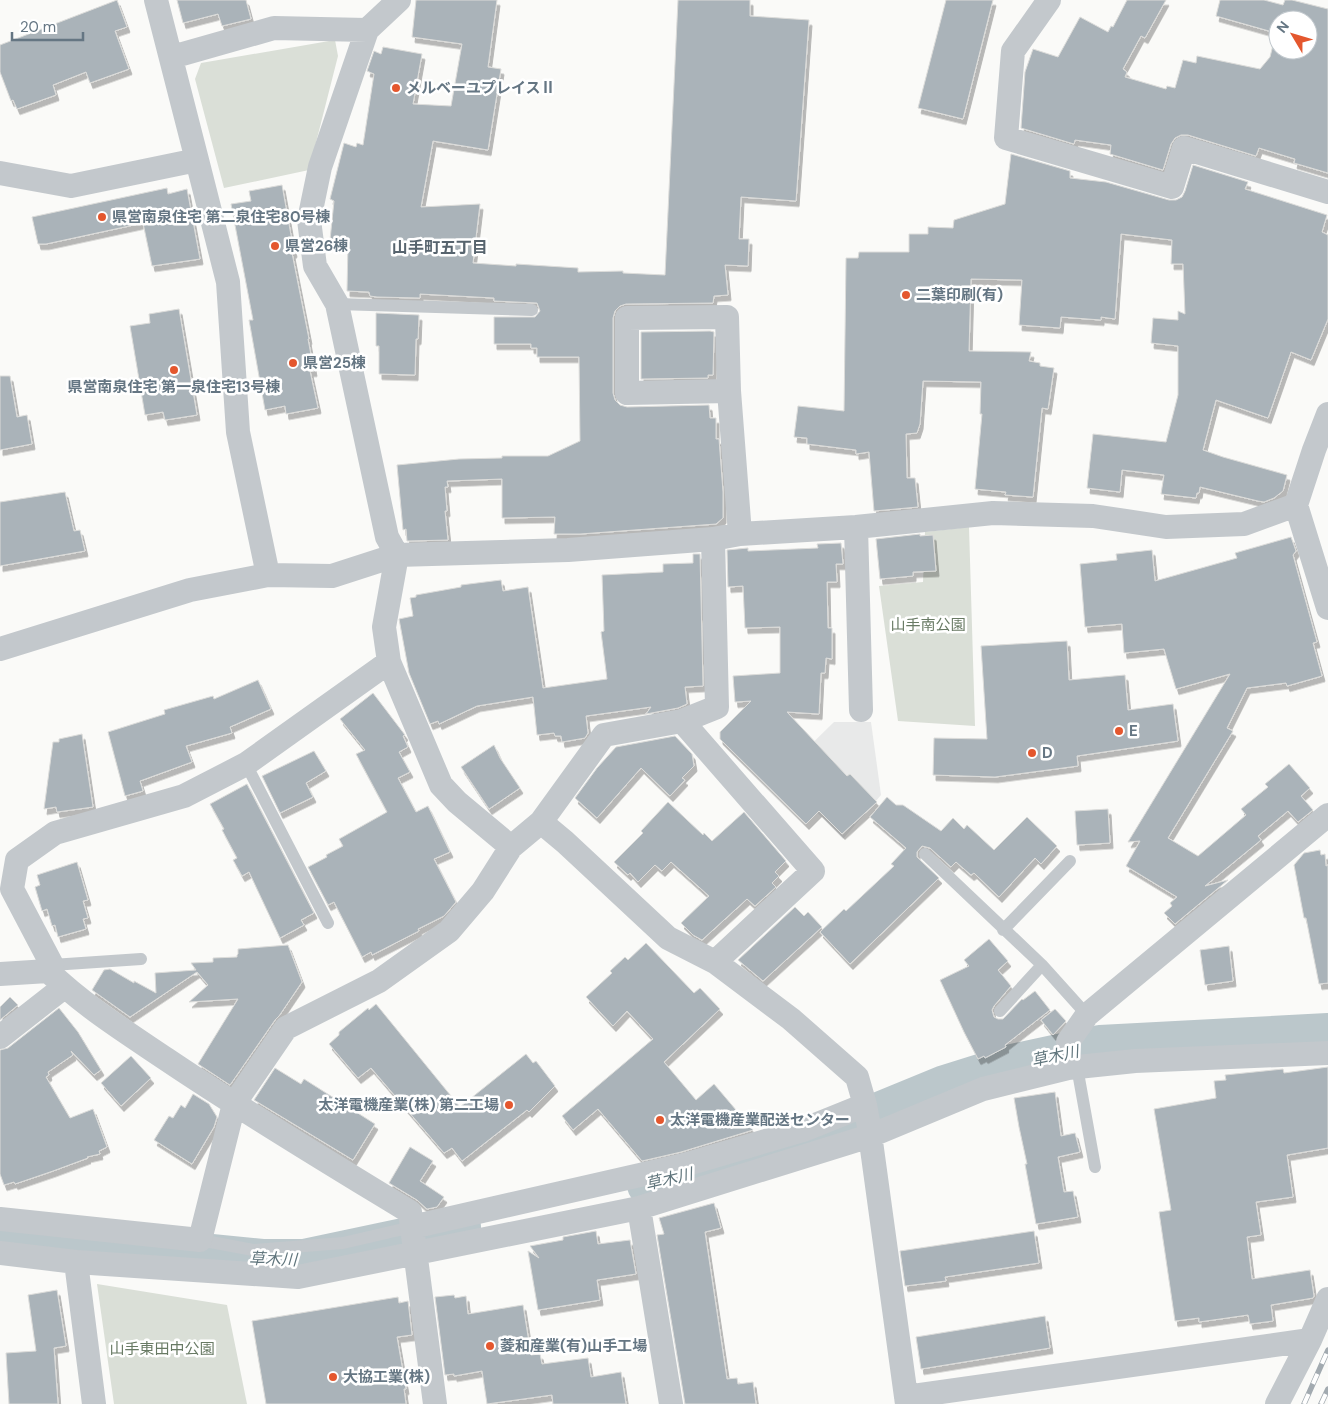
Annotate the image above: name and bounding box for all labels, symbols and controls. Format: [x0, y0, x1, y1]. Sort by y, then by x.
scale bar [12, 10, 84, 42]
north arrow [1268, 10, 1318, 60]
text: 20 m [20, 17, 56, 37]
text: N [1273, 17, 1293, 37]
place label: メルベーユプレイスⅡ [406, 78, 556, 98]
marker: メルベーユプレイスⅡ [390, 82, 402, 94]
place label: 県営南泉住宅 第二泉住宅80号棟 [112, 207, 331, 227]
marker: 県営南泉住宅 第二泉住宅80号棟 [96, 211, 108, 223]
place label: 県営26棟 [285, 236, 348, 256]
district label: 山手町五丁目 [392, 237, 488, 258]
marker: 県営26棟 [269, 240, 281, 252]
place label: 二葉印刷(有) [916, 285, 1003, 305]
marker: 二葉印刷(有) [900, 289, 912, 301]
place label: 県営25棟 [303, 353, 366, 373]
marker: 県営25棟 [287, 357, 299, 369]
marker: 県営南泉住宅 第一泉住宅13号棟 [168, 364, 180, 376]
place label: 県営南泉住宅 第一泉住宅13号棟 [67, 377, 281, 397]
park label: 山手南公園 [890, 615, 966, 635]
place label: E [1129, 721, 1138, 741]
marker: E [1113, 725, 1125, 737]
place label: D [1042, 743, 1053, 763]
marker: D [1026, 747, 1038, 759]
water label: 草木川 [1029, 1040, 1083, 1071]
place label: 太洋電機産業(株) 第二工場 [318, 1095, 499, 1115]
marker: 太洋電機産業(株) 第二工場 [503, 1099, 515, 1111]
place label: 太洋電機産業配送センター [670, 1110, 850, 1130]
marker: 太洋電機産業配送センター [654, 1114, 666, 1126]
water label: 草木川 [643, 1163, 697, 1195]
water label: 草木川 [249, 1248, 299, 1270]
place label: 菱和産業(有)山手工場 [500, 1336, 647, 1356]
park label: 山手東田中公園 [109, 1339, 215, 1359]
marker: 菱和産業(有)山手工場 [484, 1340, 496, 1352]
place label: 大協工業(株) [343, 1367, 430, 1387]
marker: 大協工業(株) [327, 1371, 339, 1383]

